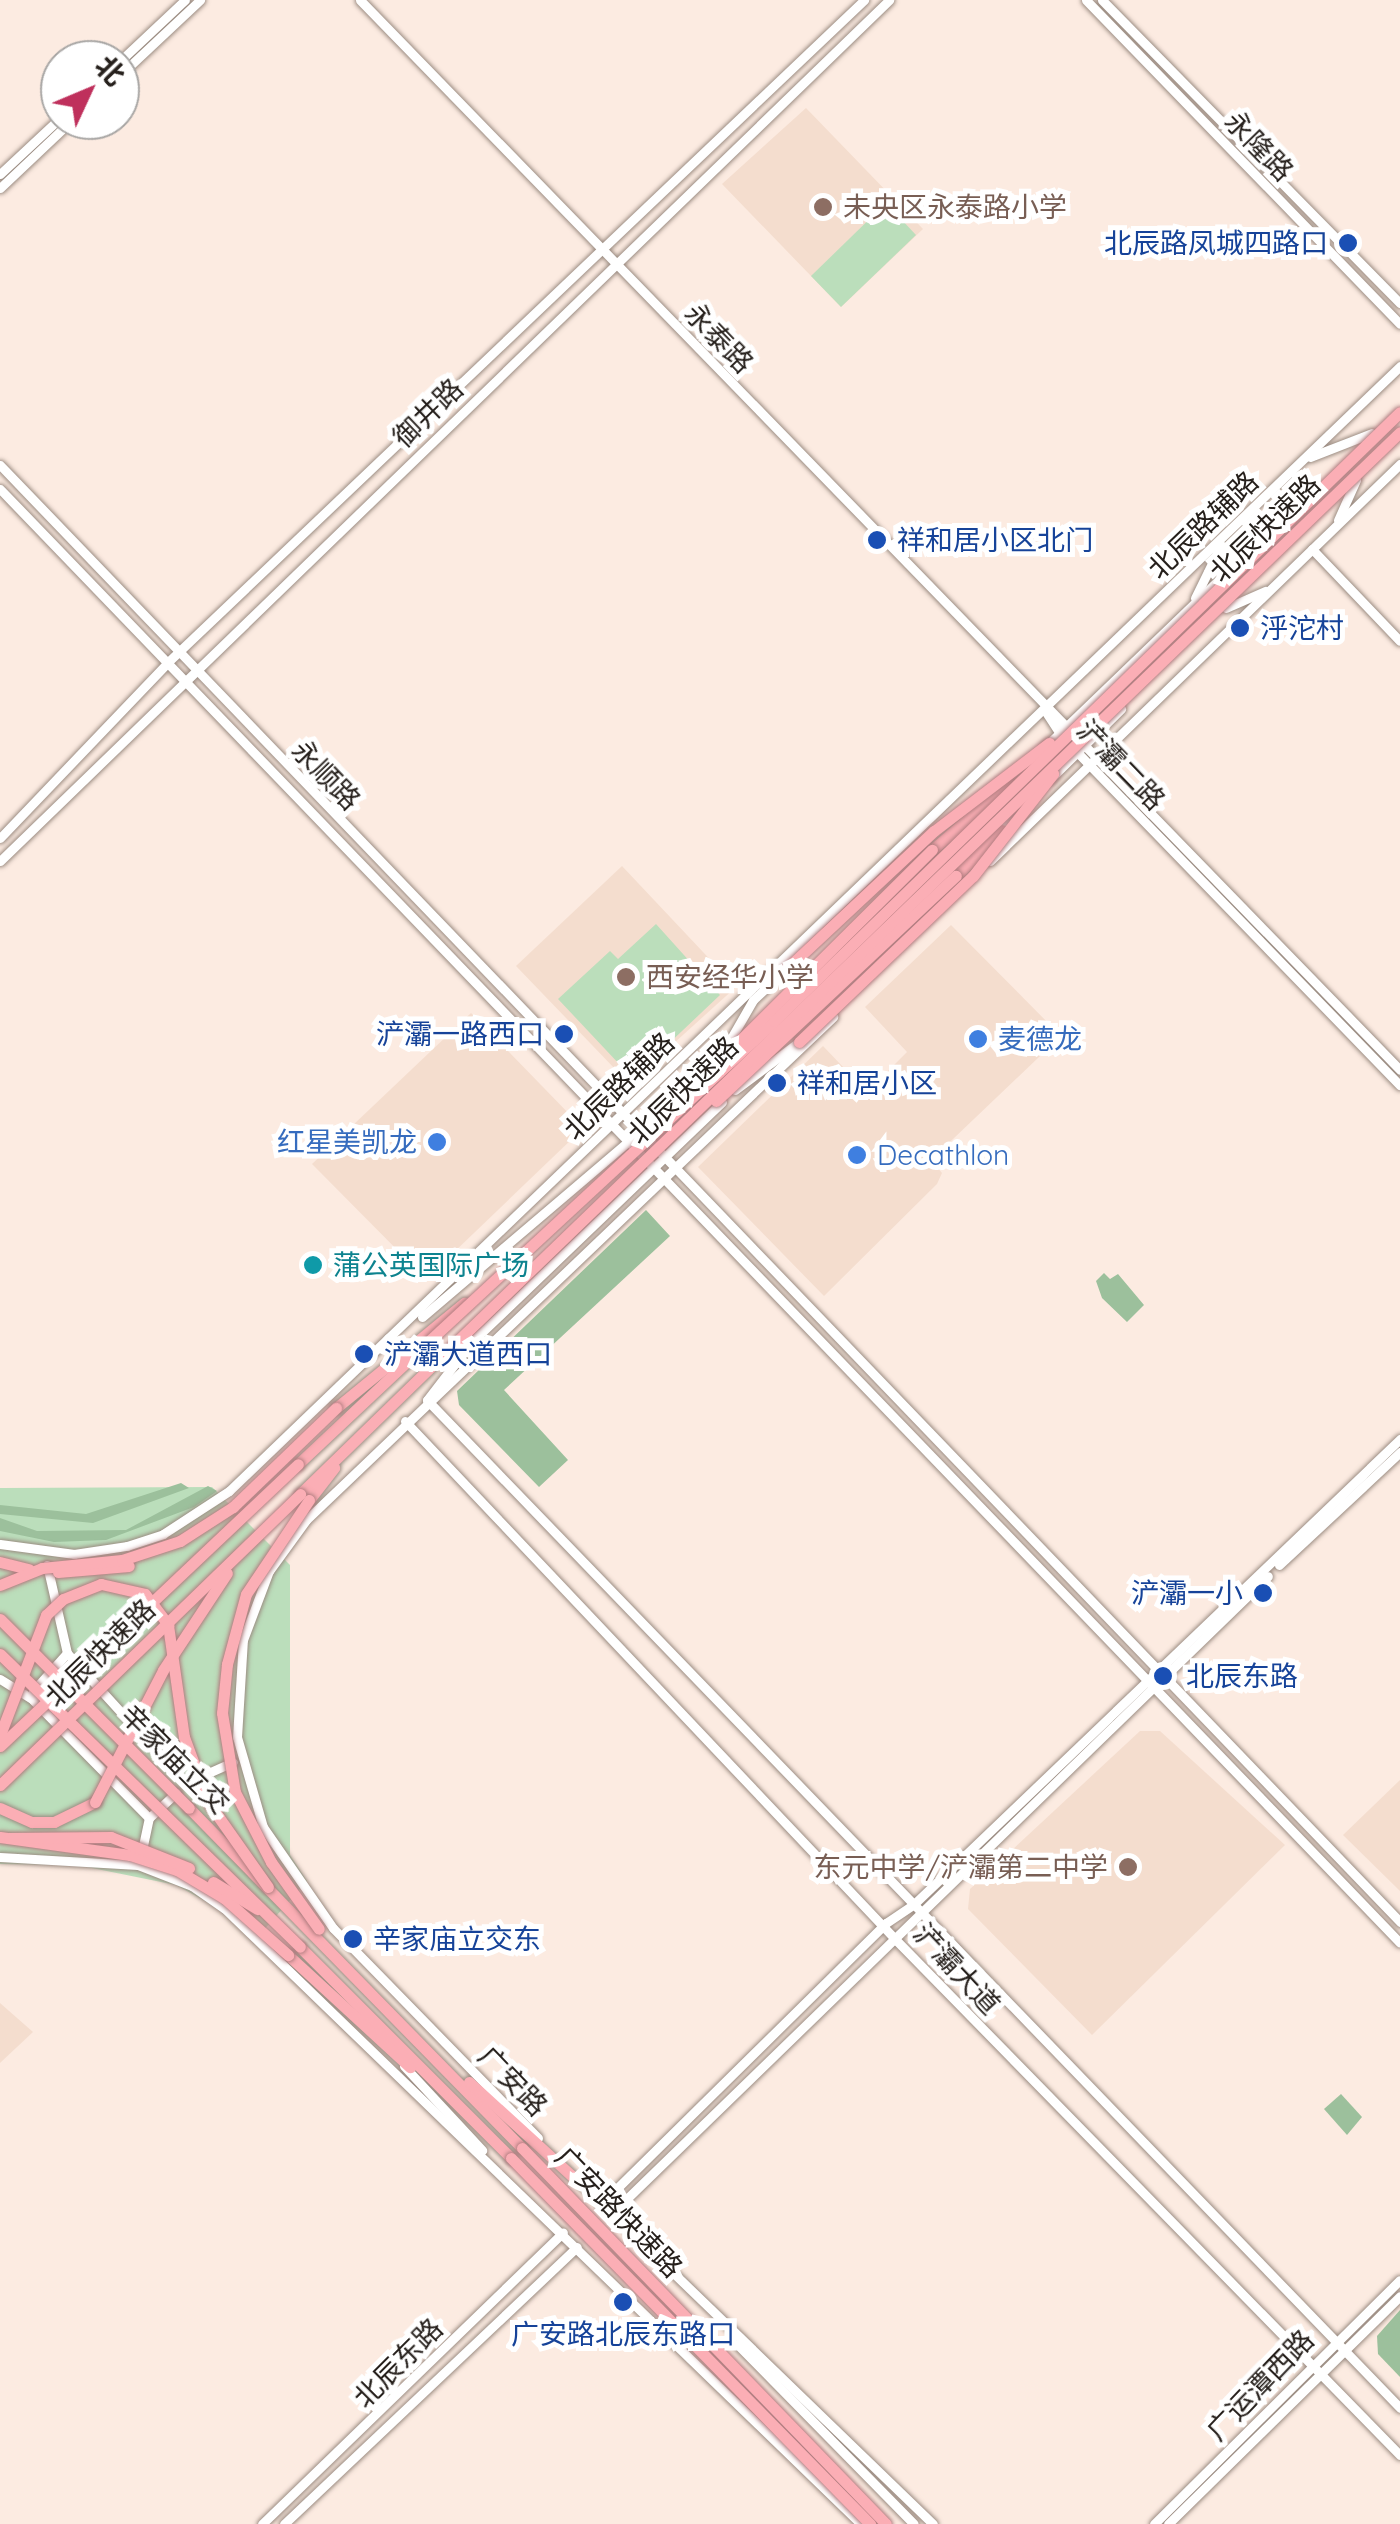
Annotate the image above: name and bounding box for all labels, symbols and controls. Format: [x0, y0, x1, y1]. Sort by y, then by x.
north arrow [40, 40, 140, 140]
text: 北 [88, 48, 133, 92]
street label: 永隆路 [1218, 104, 1300, 188]
place label: 未央区永泰路小学 [843, 190, 1067, 224]
marker: 未央区永泰路小学 [812, 196, 834, 218]
place label: 北辰路凤城四路口 [1104, 226, 1328, 260]
marker: 北辰路凤城四路口 [1337, 232, 1359, 254]
street label: 永泰路 [678, 296, 760, 380]
street label: 御井路 [386, 372, 470, 454]
street label: 北辰路辅路 [1141, 464, 1265, 586]
street label: 北辰快速路 [1203, 467, 1327, 589]
place label: 祥和居小区北门 [897, 523, 1093, 557]
marker: 祥和居小区北门 [866, 529, 888, 551]
place label: 泘沱村 [1260, 611, 1344, 645]
marker: 泘沱村 [1229, 617, 1251, 639]
street label: 浐灞二路 [1070, 713, 1172, 817]
street label: 永顺路 [285, 733, 367, 817]
place label: 西安经华小学 [646, 960, 814, 994]
marker: 西安经华小学 [615, 966, 637, 988]
place label: 浐灞一路西口 [376, 1017, 544, 1051]
place label: 麦德龙 [998, 1022, 1082, 1056]
marker: 浐灞一路西口 [553, 1023, 575, 1045]
street label: 北辰路辅路 [557, 1025, 681, 1147]
marker: 麦德龙 [967, 1028, 989, 1050]
street label: 北辰快速路 [621, 1029, 745, 1151]
place label: 祥和居小区 [797, 1066, 937, 1100]
marker: 祥和居小区 [766, 1072, 788, 1094]
place label: 红星美凯龙 [277, 1125, 417, 1159]
marker: 红星美凯龙 [426, 1131, 448, 1153]
place label: Decathlon [877, 1138, 1009, 1172]
marker: Decathlon [846, 1144, 868, 1166]
place label: 蒲公英国际广场 [333, 1248, 529, 1282]
marker: 蒲公英国际广场 [302, 1254, 324, 1276]
place label: 浐灞大道西口 [384, 1337, 552, 1371]
marker: 浐灞大道西口 [353, 1343, 375, 1365]
place label: 浐灞一小 [1131, 1576, 1243, 1610]
marker: 浐灞一小 [1252, 1582, 1274, 1604]
street label: 北辰快速路 [38, 1592, 162, 1714]
place label: 北辰东路 [1186, 1659, 1298, 1693]
marker: 北辰东路 [1150, 1663, 1176, 1689]
street label: 辛家庙立交 [114, 1698, 236, 1820]
place label: 东元中学/浐灞第二中学 [813, 1850, 1108, 1884]
marker: 东元中学/浐灞第二中学 [1117, 1856, 1139, 1878]
street label: 浐灞大道 [907, 1917, 1007, 2021]
place label: 辛家庙立交东 [373, 1922, 541, 1956]
marker: 辛家庙立交东 [342, 1928, 364, 1950]
street label: 广安路 [472, 2039, 554, 2123]
street label: 广安路快速路 [549, 2140, 689, 2284]
marker: 广安路北辰东路口 [612, 2291, 634, 2313]
street label: 北辰东路 [347, 2312, 449, 2414]
place label: 广安路北辰东路口 [511, 2317, 735, 2351]
street label: 广运潭西路 [1199, 2323, 1321, 2447]

